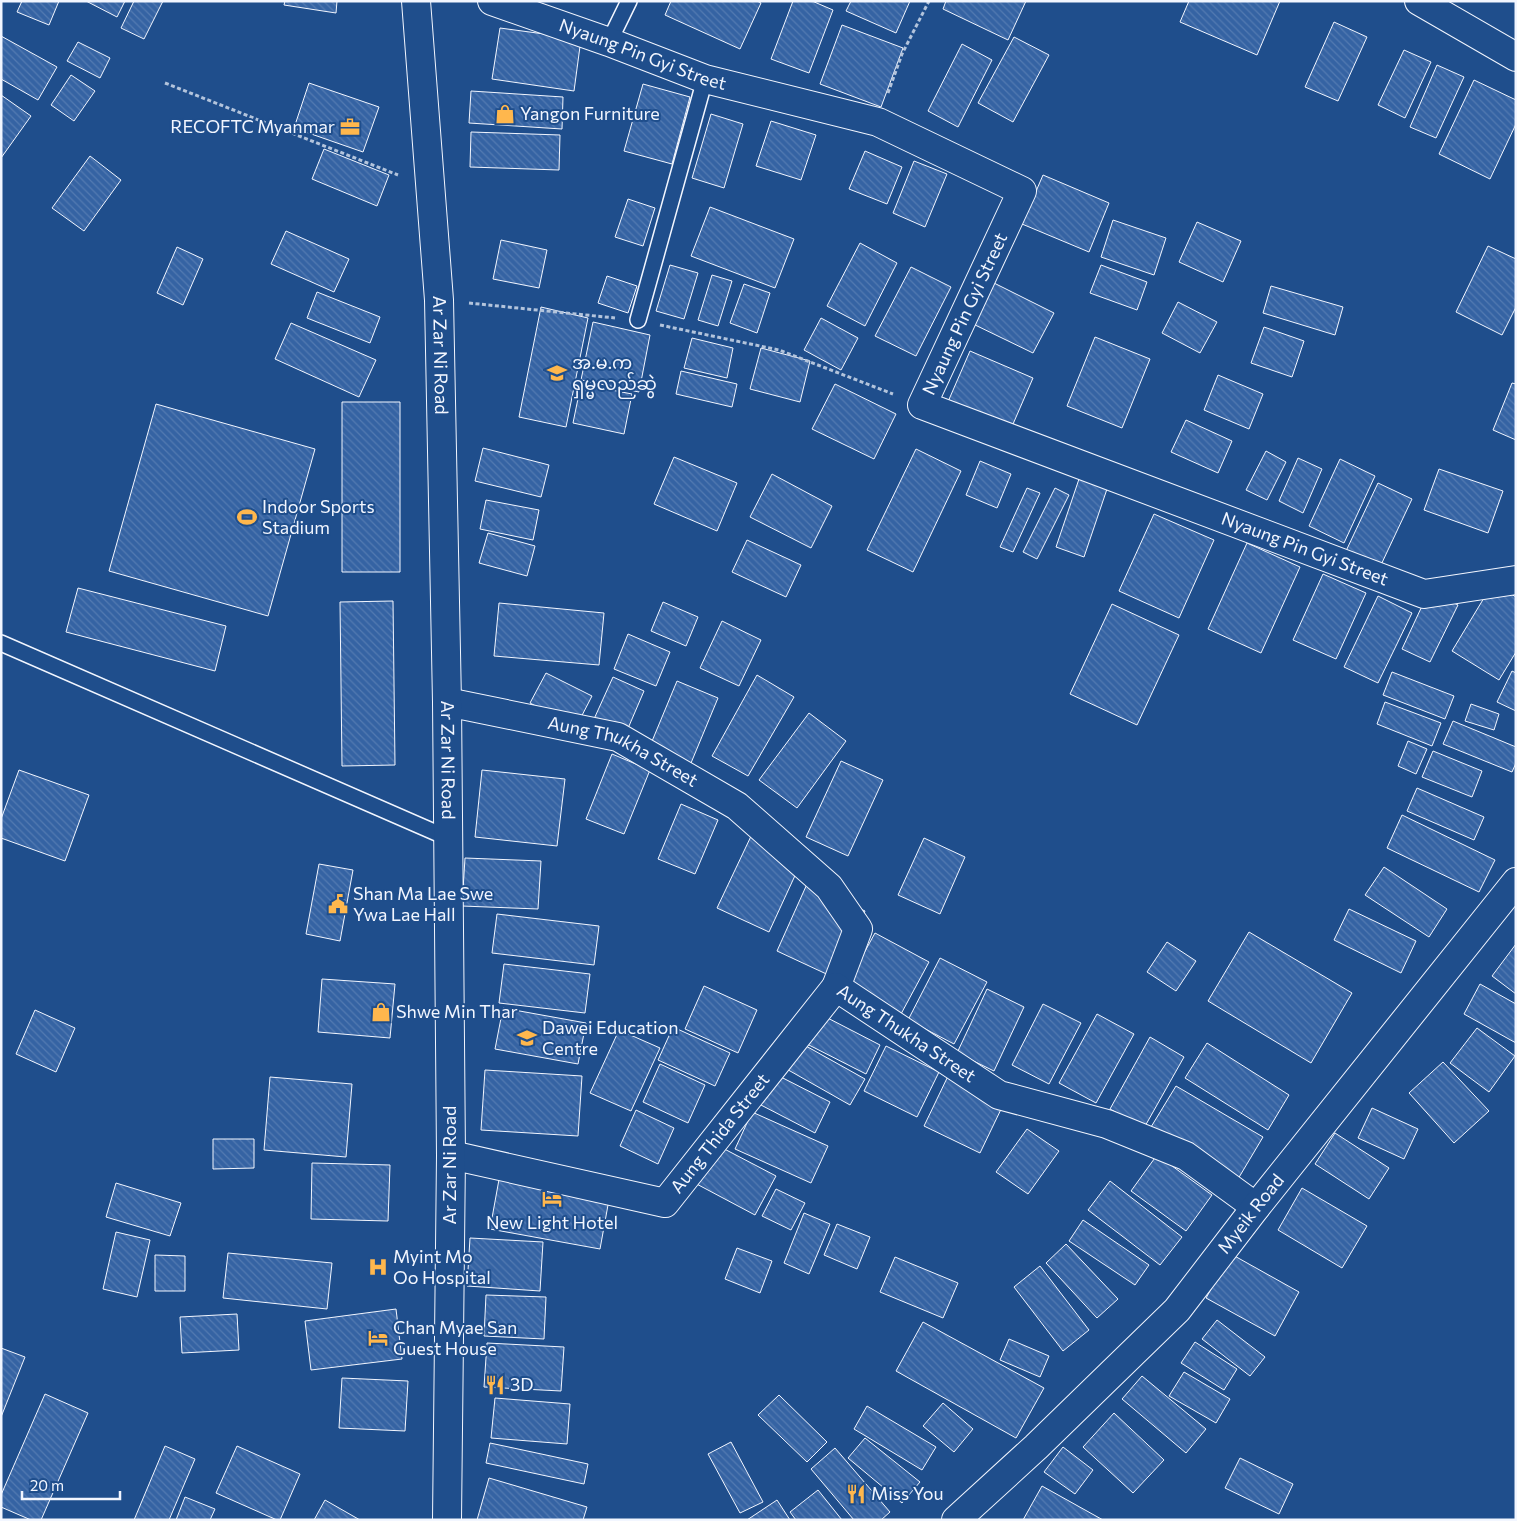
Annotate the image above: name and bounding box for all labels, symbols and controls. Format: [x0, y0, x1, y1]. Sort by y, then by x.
street label: Nyaung Pin Gyi Street [556, 13, 729, 94]
place label: Yangon Furniture [520, 102, 660, 124]
shop icon: Yangon Furniture [494, 103, 516, 125]
place label: RECOFTC Myanmar [170, 115, 335, 137]
office icon: RECOFTC Myanmar [339, 116, 361, 138]
street label: Nyaung Pin Gyi Street [917, 229, 1011, 398]
street label: Ar Zar Ni Road [429, 295, 453, 415]
place label: အ.မ.က ရှမ္မလည်ဆွဲ [572, 351, 657, 399]
school or university icon: အ.မ.က ရှမ္မလည်ဆွဲ [546, 362, 568, 384]
place label: Indoor Sports Stadium [262, 495, 375, 538]
sports icon: Indoor Sports Stadium [236, 506, 258, 528]
street label: Nyaung Pin Gyi Street [1219, 507, 1392, 590]
street label: Ar Zar Ni Road [437, 700, 460, 820]
street label: Aung Thukha Street [546, 711, 702, 791]
place label: Shan Ma Lae Swe Ywa Lae Hall [353, 882, 493, 925]
public building icon: Shan Ma Lae Swe Ywa Lae Hall [327, 893, 349, 915]
street label: Aung Thukha Street [833, 979, 980, 1087]
place label: Shwe Min Thar [396, 1000, 518, 1022]
shop icon: Shwe Min Thar [370, 1001, 392, 1023]
place label: Dawei Education Centre [542, 1016, 679, 1059]
school or university icon: Dawei Education Centre [516, 1027, 538, 1049]
street label: Aung Thida Street [665, 1069, 773, 1197]
street label: Ar Zar Ni Road [438, 1106, 460, 1224]
street label: Myeik Road [1212, 1169, 1288, 1258]
hotel icon: New Light Hotel [541, 1188, 563, 1210]
place label: New Light Hotel [486, 1211, 618, 1233]
place label: Myint Mo Oo Hospital [393, 1245, 491, 1288]
hospital icon: Myint Mo Oo Hospital [367, 1256, 389, 1278]
place label: Chan Myae San Guest House [393, 1316, 517, 1359]
hotel icon: Chan Myae San Guest House [367, 1327, 389, 1349]
place label: 3D [510, 1373, 534, 1395]
restaurant icon: 3D [484, 1374, 506, 1396]
scale bar [22, 1468, 120, 1500]
text: 20 m [30, 1476, 64, 1494]
place label: Miss You [871, 1482, 944, 1504]
restaurant icon: Miss You [845, 1483, 867, 1505]

